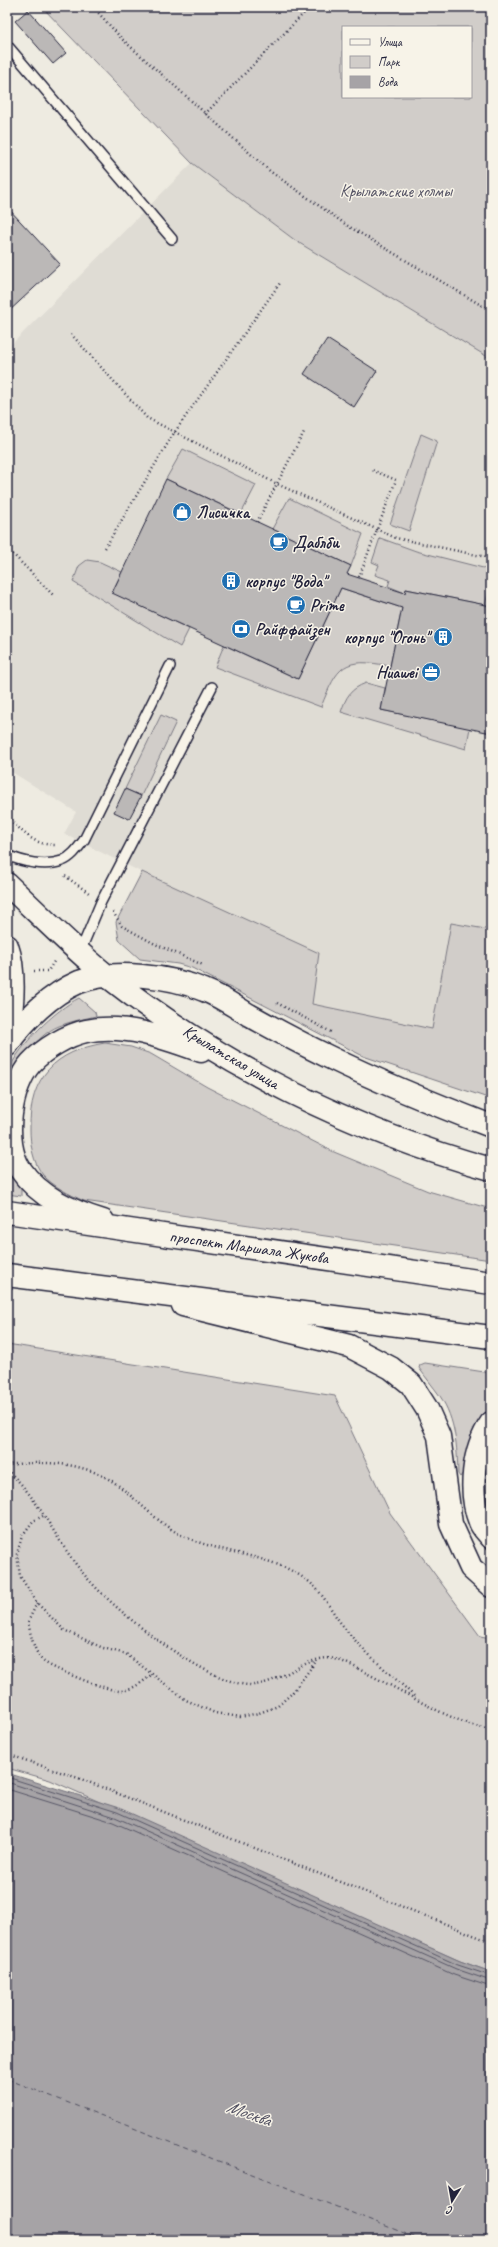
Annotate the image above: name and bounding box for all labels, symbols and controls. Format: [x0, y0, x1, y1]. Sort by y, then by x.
legend [342, 26, 472, 98]
text: Улица [378, 34, 403, 50]
text: Парк [378, 54, 401, 70]
text: Вода [378, 74, 399, 90]
park label: Крылатские холмы [340, 181, 454, 202]
shop icon: Лисичка [171, 501, 193, 523]
place label: Лисичка [196, 502, 251, 523]
cafe icon: Даблби [268, 531, 290, 553]
place label: Даблби [293, 532, 340, 553]
building icon: корпус "Вода" [220, 570, 242, 592]
place label: корпус "Вода" [245, 571, 330, 592]
cafe icon: Prime [285, 594, 307, 616]
place label: Prime [310, 595, 345, 616]
bank icon: Райффайзен [230, 618, 252, 640]
place label: Райффайзен [255, 619, 331, 641]
building icon: корпус "Огонь" [432, 626, 454, 648]
place label: корпус "Огонь" [344, 627, 433, 648]
office icon: Huawei [420, 661, 442, 683]
place label: Huawei [376, 662, 420, 683]
street label: Крылатская улица [179, 1020, 285, 1095]
street label: проспект Маршала Жукова [168, 1225, 331, 1269]
water label: Москва [224, 2095, 276, 2132]
north arrow [432, 2181, 472, 2221]
text: С [445, 2203, 454, 2218]

